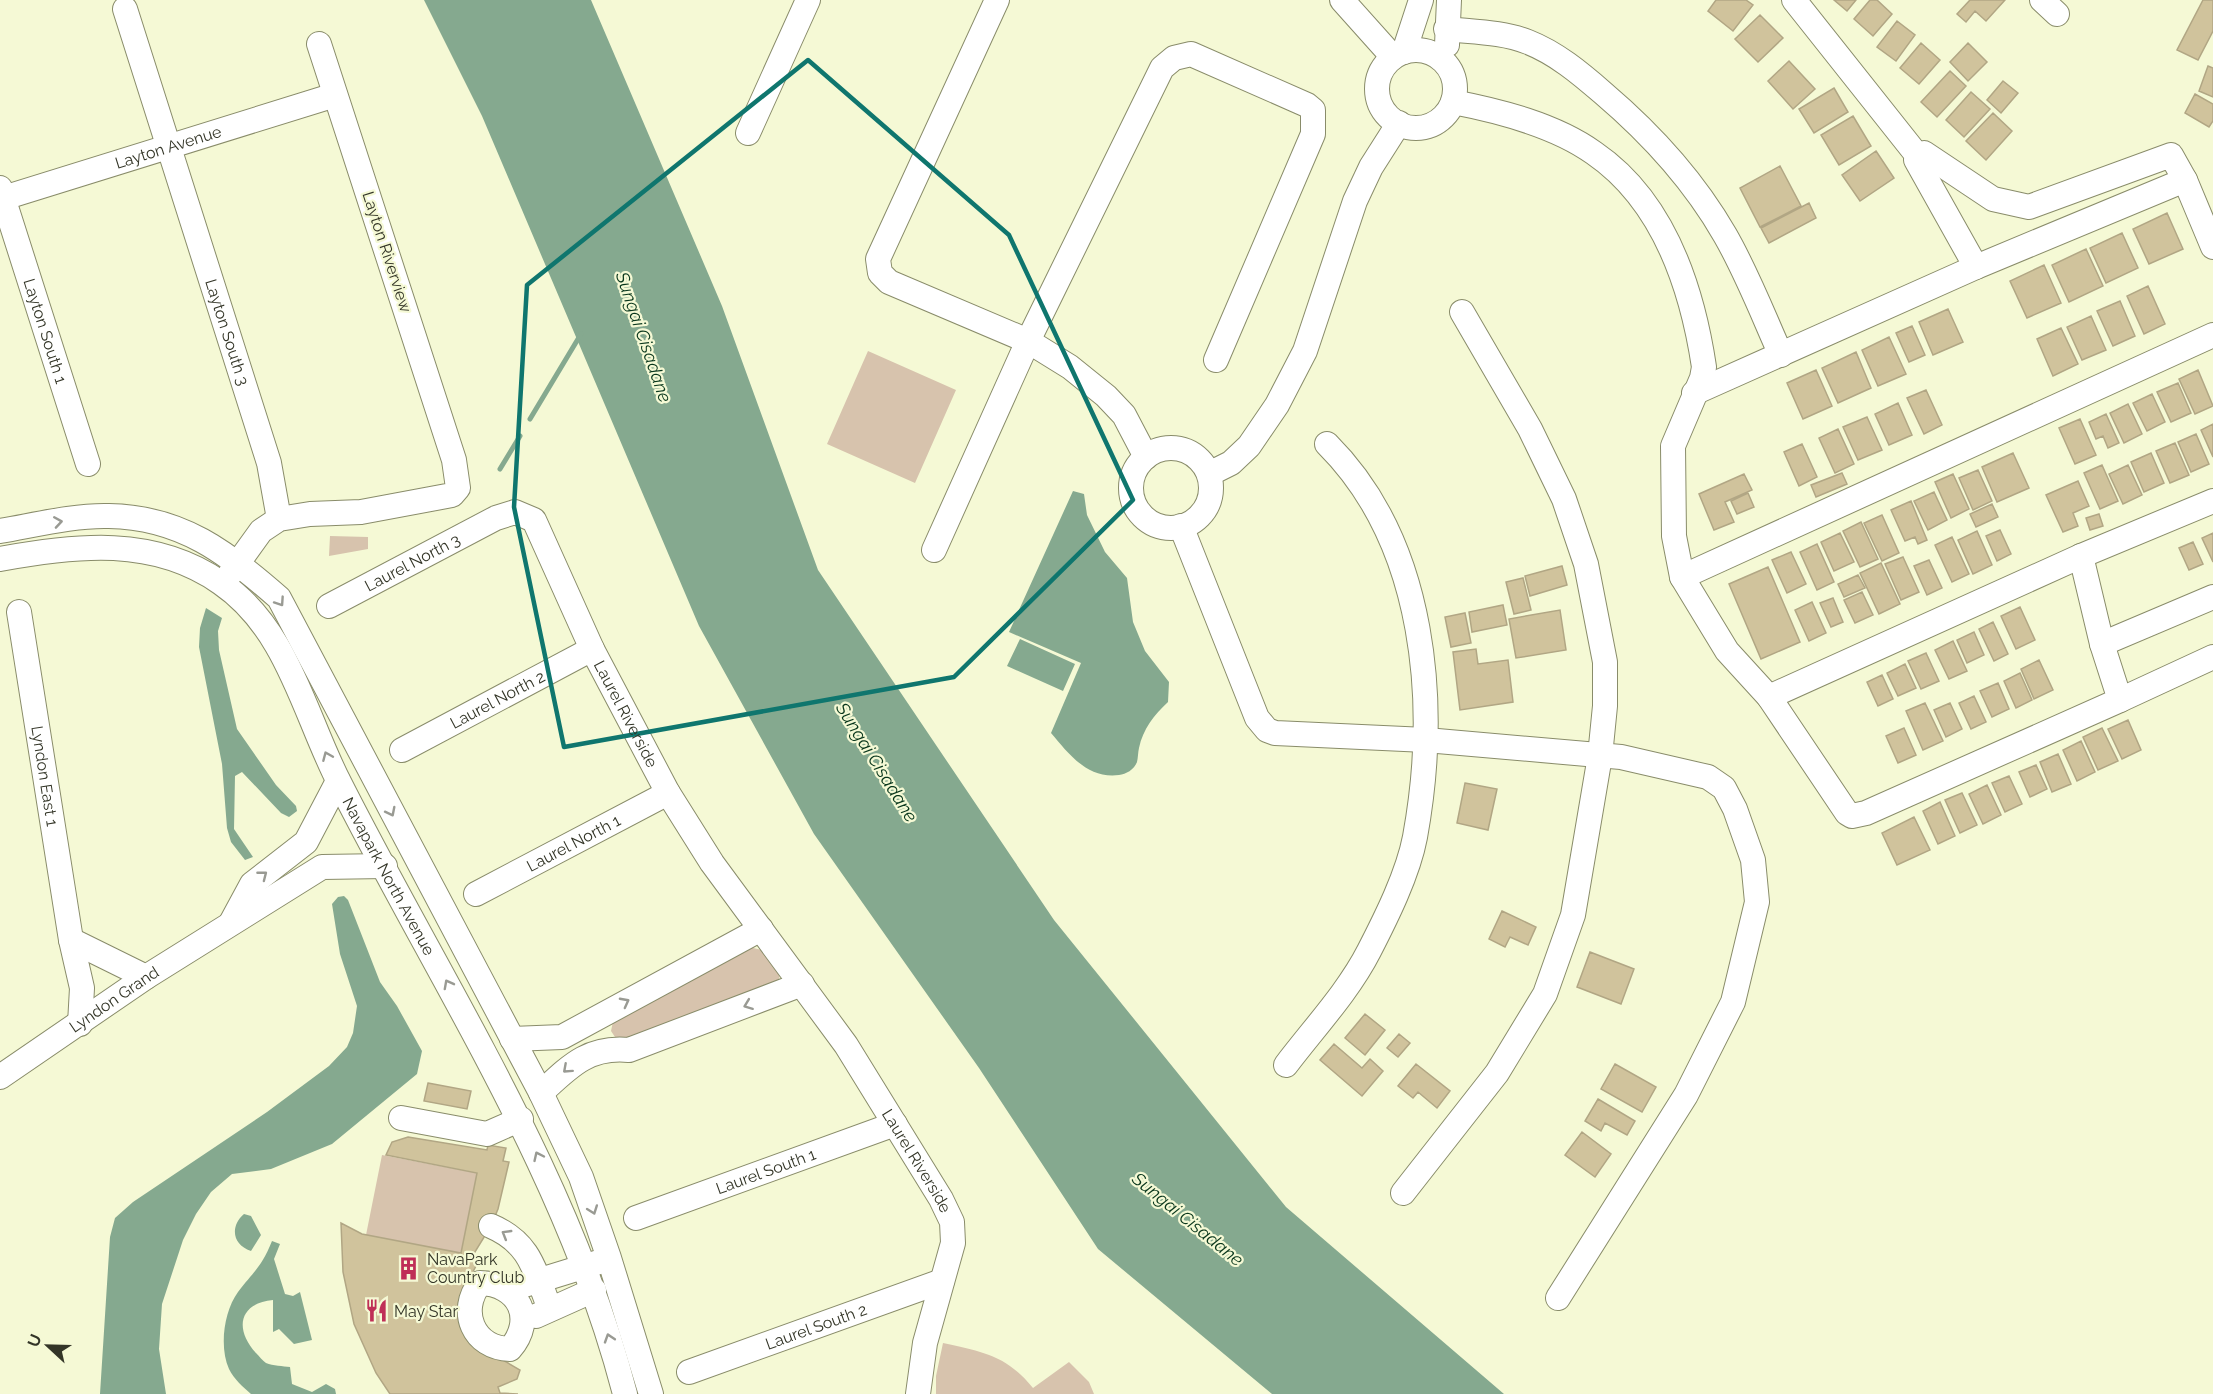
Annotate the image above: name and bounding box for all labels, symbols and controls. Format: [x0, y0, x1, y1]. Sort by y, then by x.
street label: Layton Avenue [113, 121, 224, 172]
street label: Layton Riverview [359, 189, 415, 315]
water label: Sungai Cisadane [612, 268, 676, 405]
street label: Layton South 1 [20, 276, 71, 386]
street label: Layton South 3 [202, 276, 253, 388]
one-way arrow [53, 516, 62, 528]
street label: Laurel North 3 [361, 529, 463, 595]
one-way arrow [273, 596, 284, 607]
street label: Laurel Riverside [590, 657, 662, 770]
street label: Laurel North 2 [447, 666, 548, 732]
water label: Sungai Cisadane [831, 698, 922, 826]
street label: Lyndon East 1 [28, 724, 62, 828]
one-way arrow [322, 751, 334, 762]
street label: Navapark North Avenue [339, 794, 439, 958]
one-way arrow [384, 805, 396, 816]
street label: Laurel North 1 [523, 810, 624, 875]
one-way arrow [257, 872, 268, 883]
street label: Lyndon Grand [66, 962, 162, 1036]
one-way arrow [444, 980, 455, 990]
one-way arrow [618, 998, 629, 1009]
one-way arrow [743, 998, 754, 1010]
one-way arrow [563, 1062, 574, 1073]
street label: Laurel Riverside [878, 1105, 956, 1216]
street label: Laurel South 1 [713, 1144, 818, 1198]
one-way arrow [534, 1152, 546, 1163]
water label: Sungai Cisadane [1128, 1167, 1248, 1270]
one-way arrow [585, 1204, 598, 1215]
one-way arrow [502, 1231, 513, 1242]
place label: NavaPark Country Club [427, 1250, 524, 1287]
building icon: NavaPark Country Club [396, 1255, 422, 1281]
restaurant icon: May Star [363, 1298, 389, 1324]
street label: Laurel South 2 [763, 1299, 869, 1353]
place label: May Star [394, 1302, 458, 1321]
north arrow [18, 1316, 78, 1376]
text: U [23, 1331, 46, 1350]
one-way arrow [604, 1333, 617, 1344]

